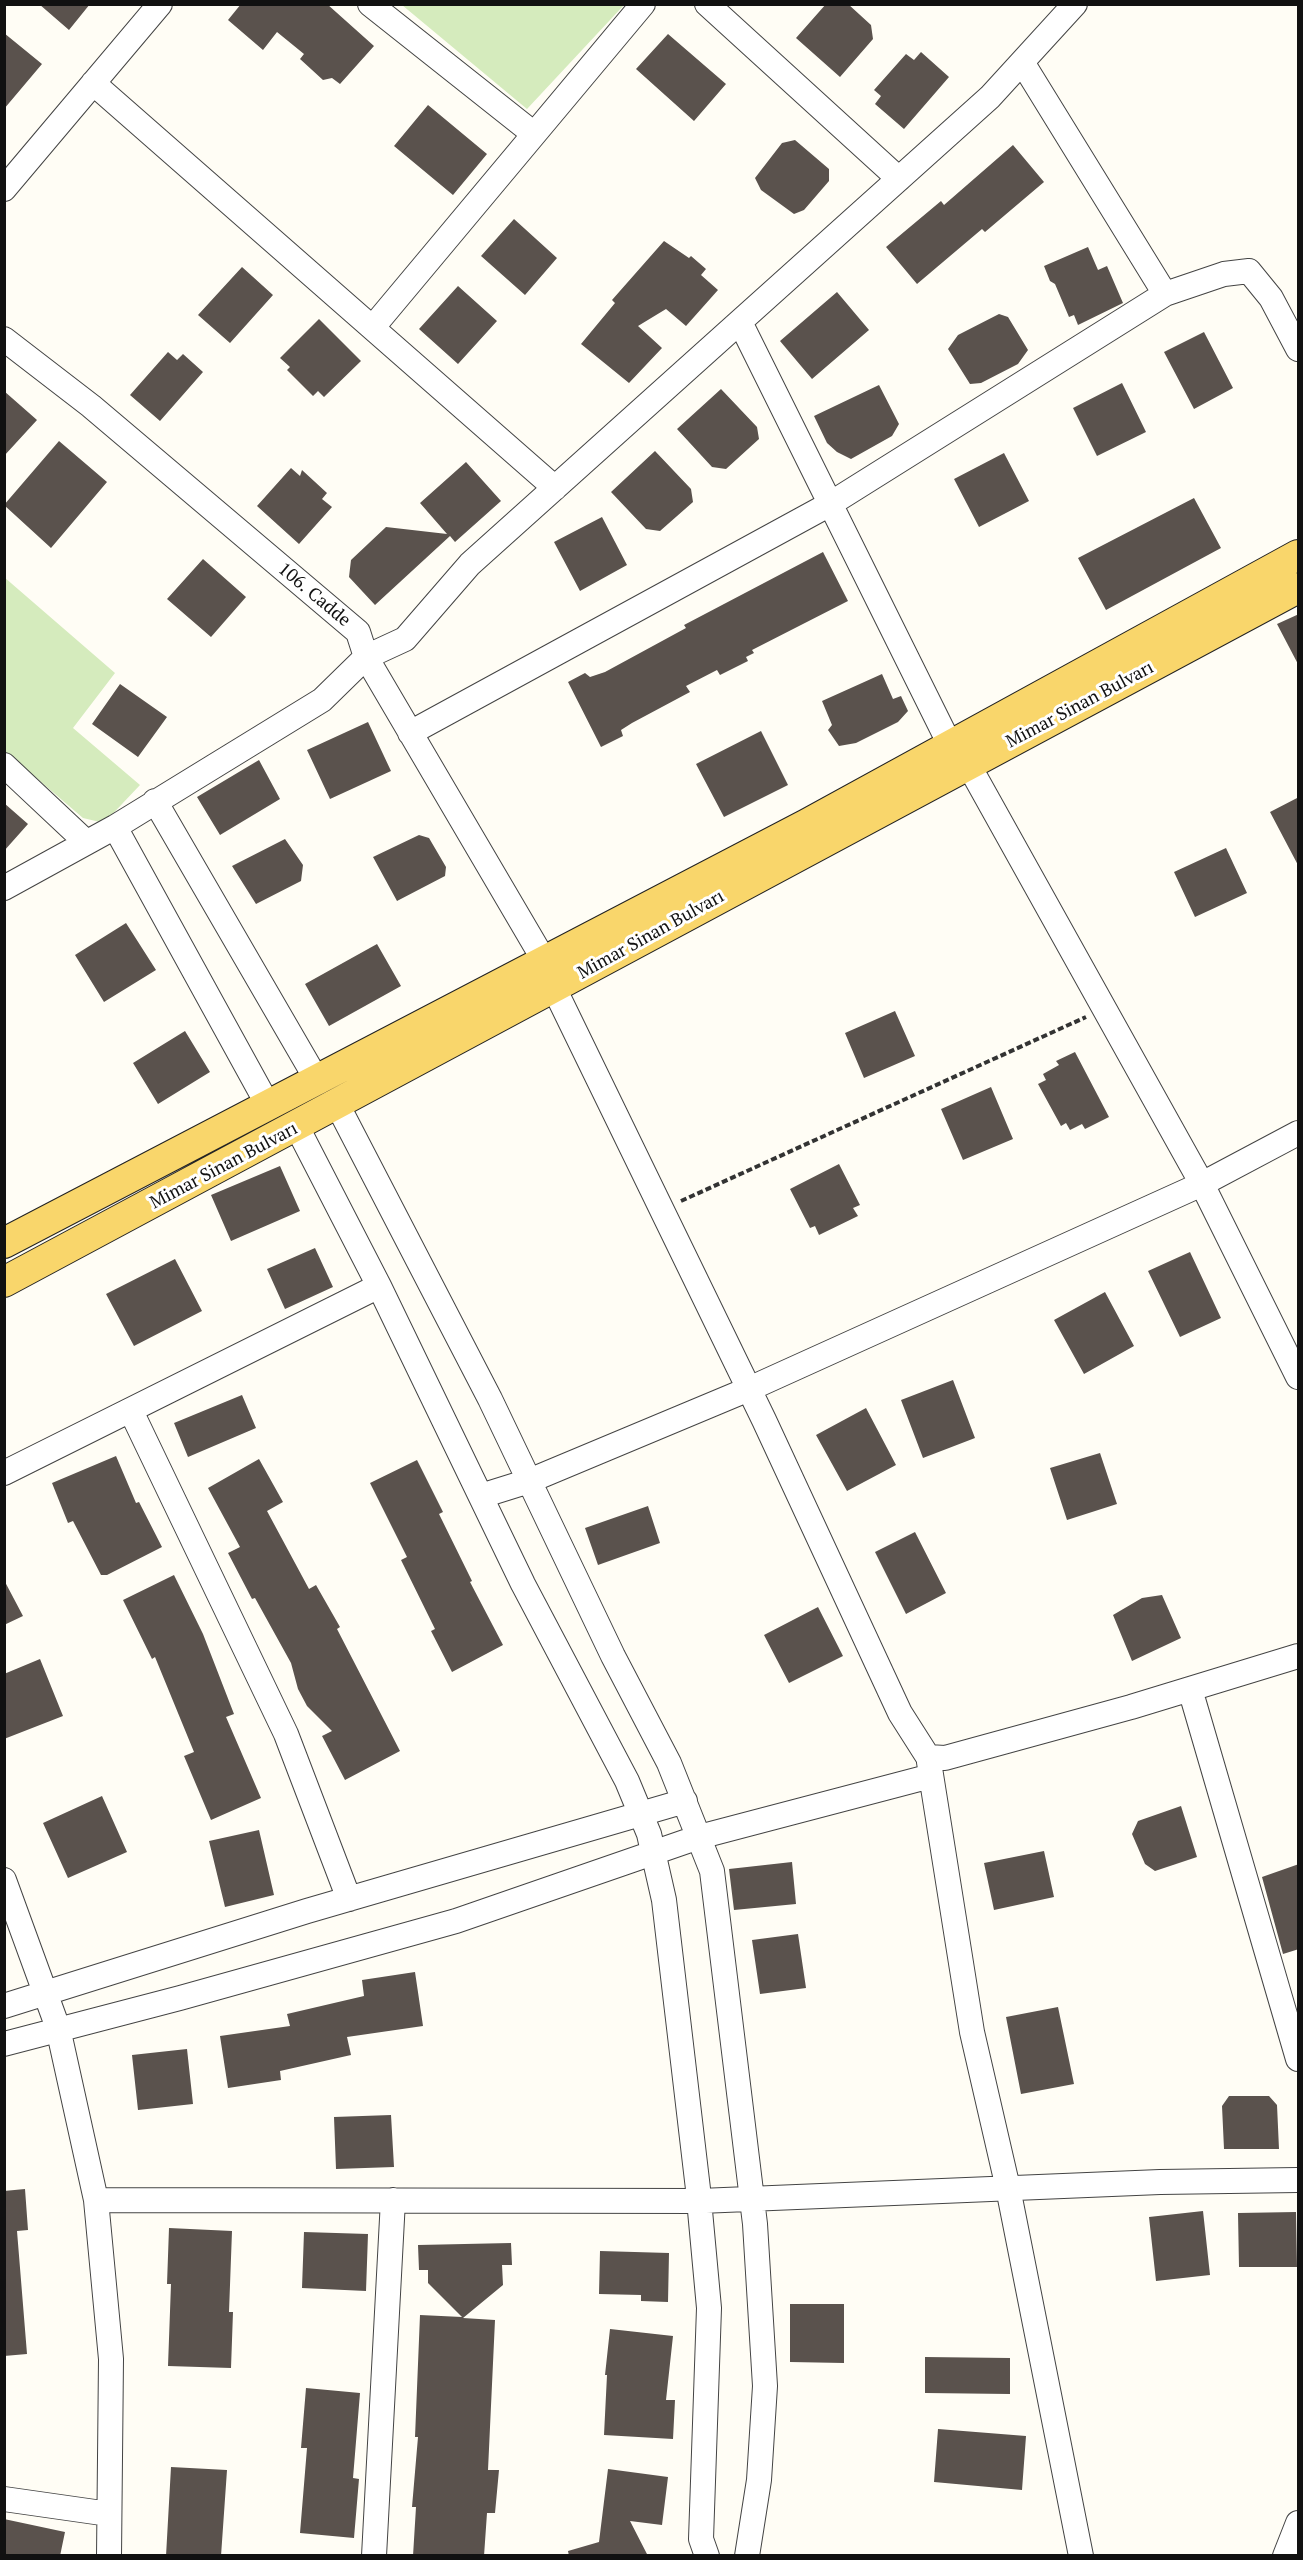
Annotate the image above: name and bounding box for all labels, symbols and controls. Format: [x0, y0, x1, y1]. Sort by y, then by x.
street label: 106. Cadde [273, 558, 355, 632]
street label: Mimar Sinan Bulvarı [1002, 657, 1158, 753]
street label: Mimar Sinan Bulvarı [574, 886, 728, 984]
street label: Mimar Sinan Bulvarı [146, 1118, 302, 1214]

